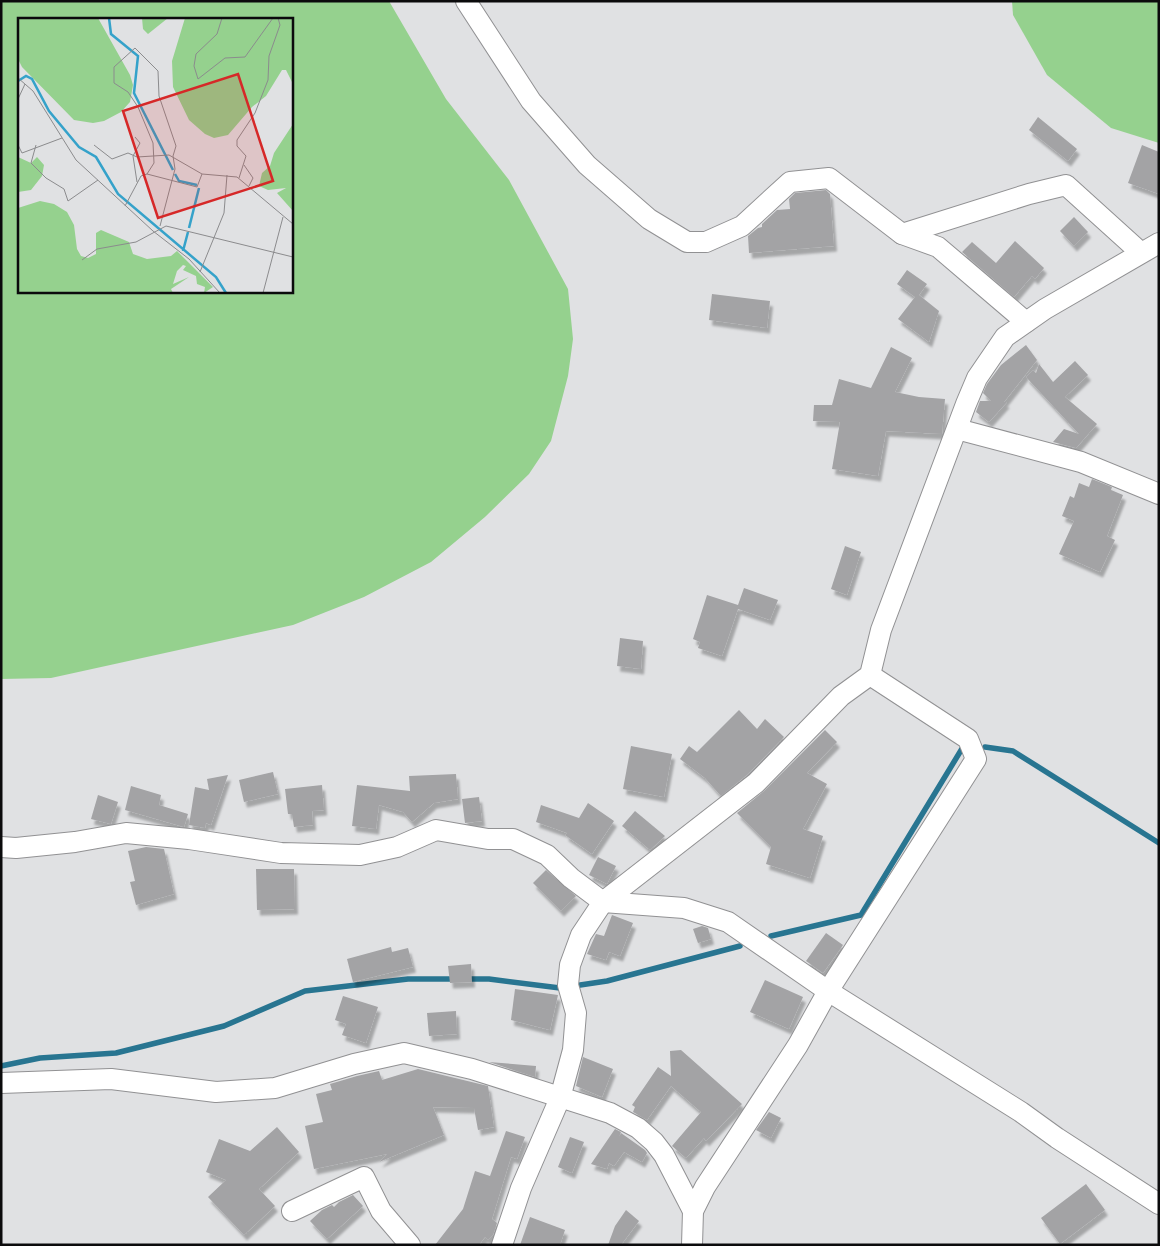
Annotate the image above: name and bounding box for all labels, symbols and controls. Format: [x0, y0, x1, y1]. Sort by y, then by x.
inset map [18, 18, 292, 292]

